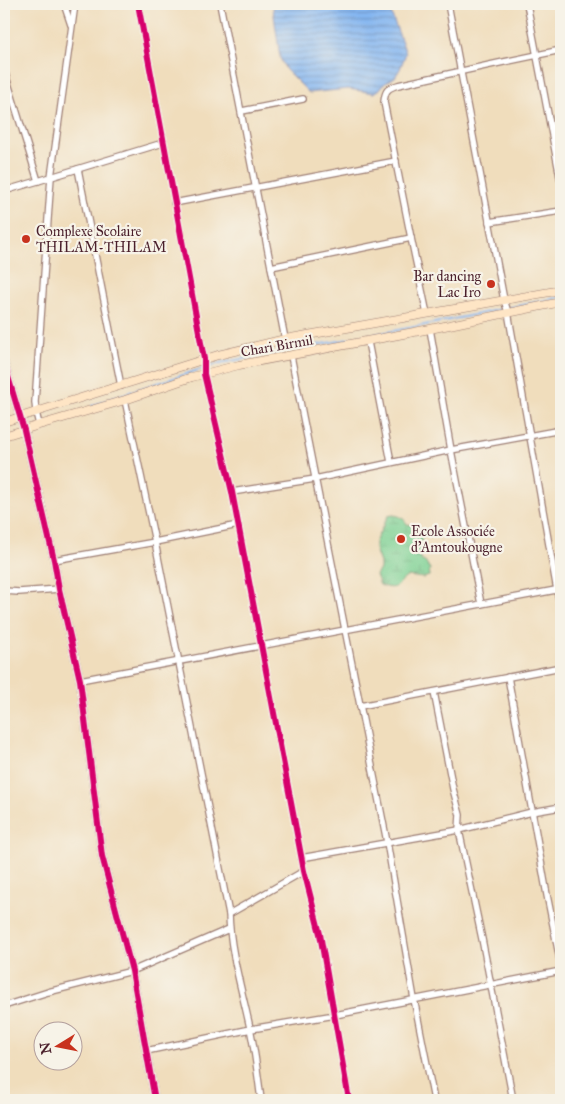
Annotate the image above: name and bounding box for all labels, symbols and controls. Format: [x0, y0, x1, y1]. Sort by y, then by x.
place label: Complexe Scolaire THILAM-THILAM [36, 223, 166, 256]
marker: Complexe Scolaire THILAM-THILAM [20, 233, 32, 245]
place label: Bar dancing Lac Iro [413, 268, 481, 301]
marker: Bar dancing Lac Iro [485, 278, 497, 290]
street label: Chari Birmil [240, 331, 315, 361]
place label: Ecole Associée d'Amtoukougne [411, 523, 503, 556]
marker: Ecole Associée d'Amtoukougne [395, 533, 407, 545]
north arrow [32, 1022, 82, 1072]
text: N [36, 1041, 55, 1055]

